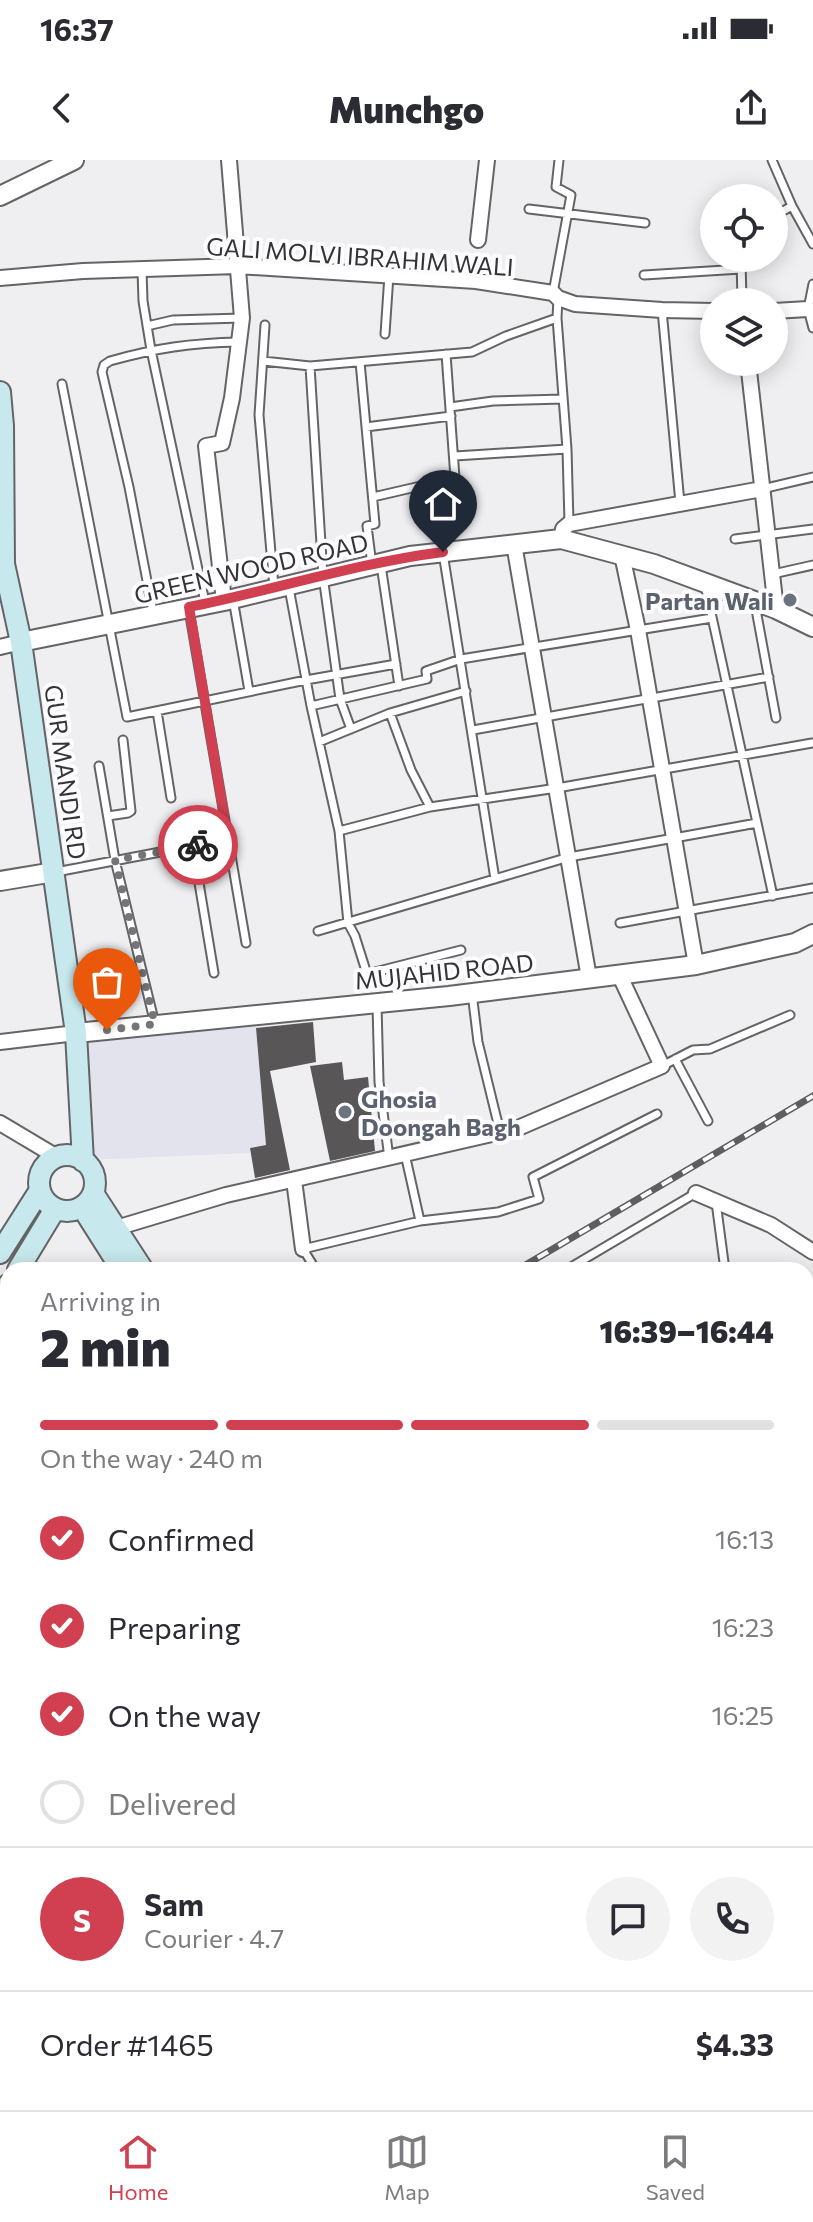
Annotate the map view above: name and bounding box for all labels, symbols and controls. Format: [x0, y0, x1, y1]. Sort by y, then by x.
text: 16:37 [40, 10, 114, 47]
icon: back [40, 86, 84, 130]
text: Munchgo [329, 86, 484, 130]
icon: share [729, 86, 773, 130]
map controls [700, 184, 788, 376]
button: locate [700, 184, 788, 272]
street label: GALI MOLVI IBRAHIM WALI [205, 231, 515, 281]
button: layers [700, 288, 788, 376]
pin [409, 470, 477, 552]
icon: home [421, 482, 465, 526]
street label: GREEN WOOD ROAD [131, 527, 371, 609]
place label: Partan Wali [645, 586, 774, 615]
marker: Partan Wali [781, 591, 799, 609]
street label: GUR MANDI RD [39, 683, 93, 861]
courier [158, 805, 238, 885]
icon: bike [176, 823, 220, 867]
street label: MUJAHID ROAD [353, 947, 535, 995]
pin [73, 948, 141, 1030]
icon: bag [85, 960, 129, 1004]
place label: Ghosia Doongah Bagh [361, 1084, 521, 1141]
marker: Ghosia Doongah Bagh [336, 1103, 354, 1121]
text: Arriving in [40, 1285, 161, 1316]
text: 16:39–16:44 [599, 1312, 774, 1349]
text: 2 min [40, 1314, 171, 1378]
text: On the way · 240 m [40, 1442, 263, 1473]
icon: check [40, 1516, 84, 1560]
text: Confirmed [108, 1520, 255, 1557]
text: 16:13 [715, 1523, 774, 1554]
icon: check [40, 1604, 84, 1648]
text: Preparing [108, 1608, 241, 1645]
text: 16:23 [712, 1611, 774, 1642]
icon: check [40, 1692, 84, 1736]
text: On the way [108, 1696, 261, 1733]
text: 16:25 [712, 1699, 774, 1730]
text: Delivered [108, 1784, 237, 1821]
button: chat [586, 1877, 670, 1961]
button: phone [690, 1877, 774, 1961]
text: Sam [144, 1885, 204, 1922]
text: S [73, 1901, 91, 1938]
text: Courier · 4.7 [144, 1922, 284, 1953]
text: Order #1465 [40, 2025, 214, 2062]
text: $4.33 [696, 2025, 774, 2062]
tab: Home [108, 2130, 168, 2205]
tab: Map [384, 2130, 430, 2205]
tab: Saved [646, 2130, 705, 2205]

